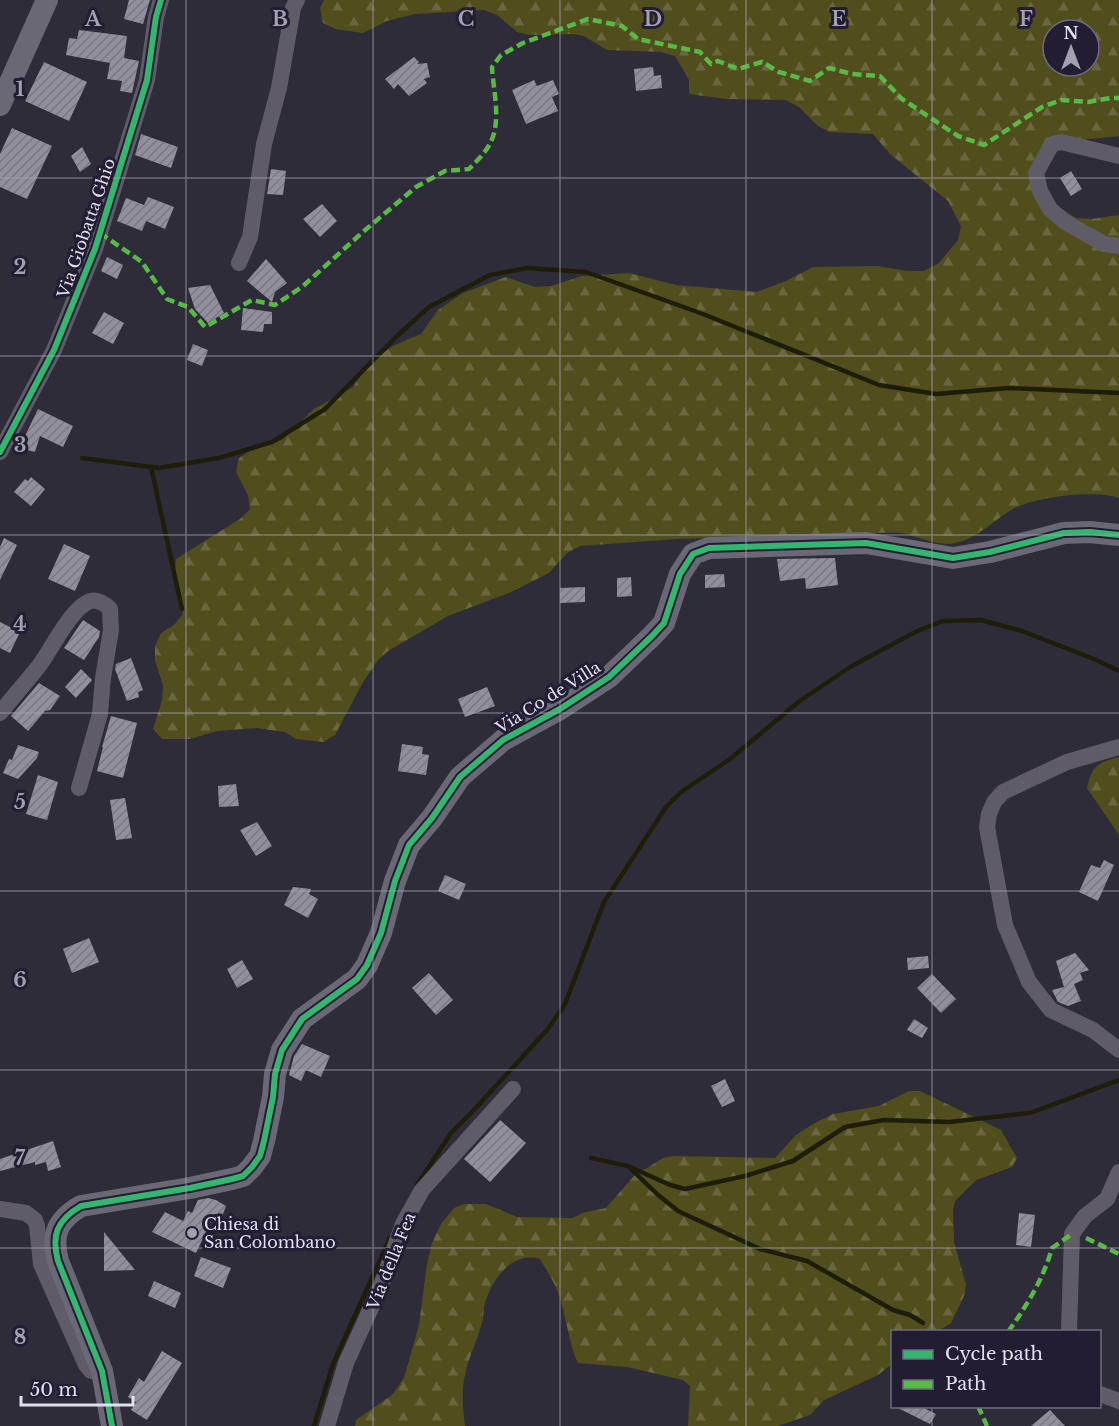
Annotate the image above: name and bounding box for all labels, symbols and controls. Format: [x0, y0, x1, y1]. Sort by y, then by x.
text: A [84, 7, 102, 31]
text: B [272, 7, 288, 31]
text: C [458, 7, 474, 31]
text: D [644, 7, 662, 31]
text: E [831, 7, 847, 31]
text: F [1019, 7, 1033, 31]
north arrow [1041, 18, 1101, 78]
text: N [1063, 23, 1079, 43]
text: 1 [16, 77, 25, 101]
street label: Via Giobatta Ghio [52, 155, 119, 301]
text: 2 [13, 255, 27, 279]
text: 3 [14, 433, 26, 457]
text: 4 [13, 612, 27, 636]
street label: Via Co de Villa [491, 657, 604, 738]
text: 5 [14, 790, 26, 814]
text: 6 [13, 968, 27, 992]
text: 7 [15, 1146, 26, 1170]
street label: Via della Fea [362, 1209, 420, 1313]
place label: Chiesa di San Colombano [204, 1214, 336, 1252]
marker: Chiesa di San Colombano [185, 1226, 199, 1240]
text: 8 [14, 1325, 26, 1349]
legend [891, 1330, 1101, 1408]
text: Cycle path [945, 1343, 1043, 1365]
scale bar [21, 1369, 134, 1407]
text: Path [945, 1373, 986, 1395]
text: 50 m [30, 1379, 78, 1401]

